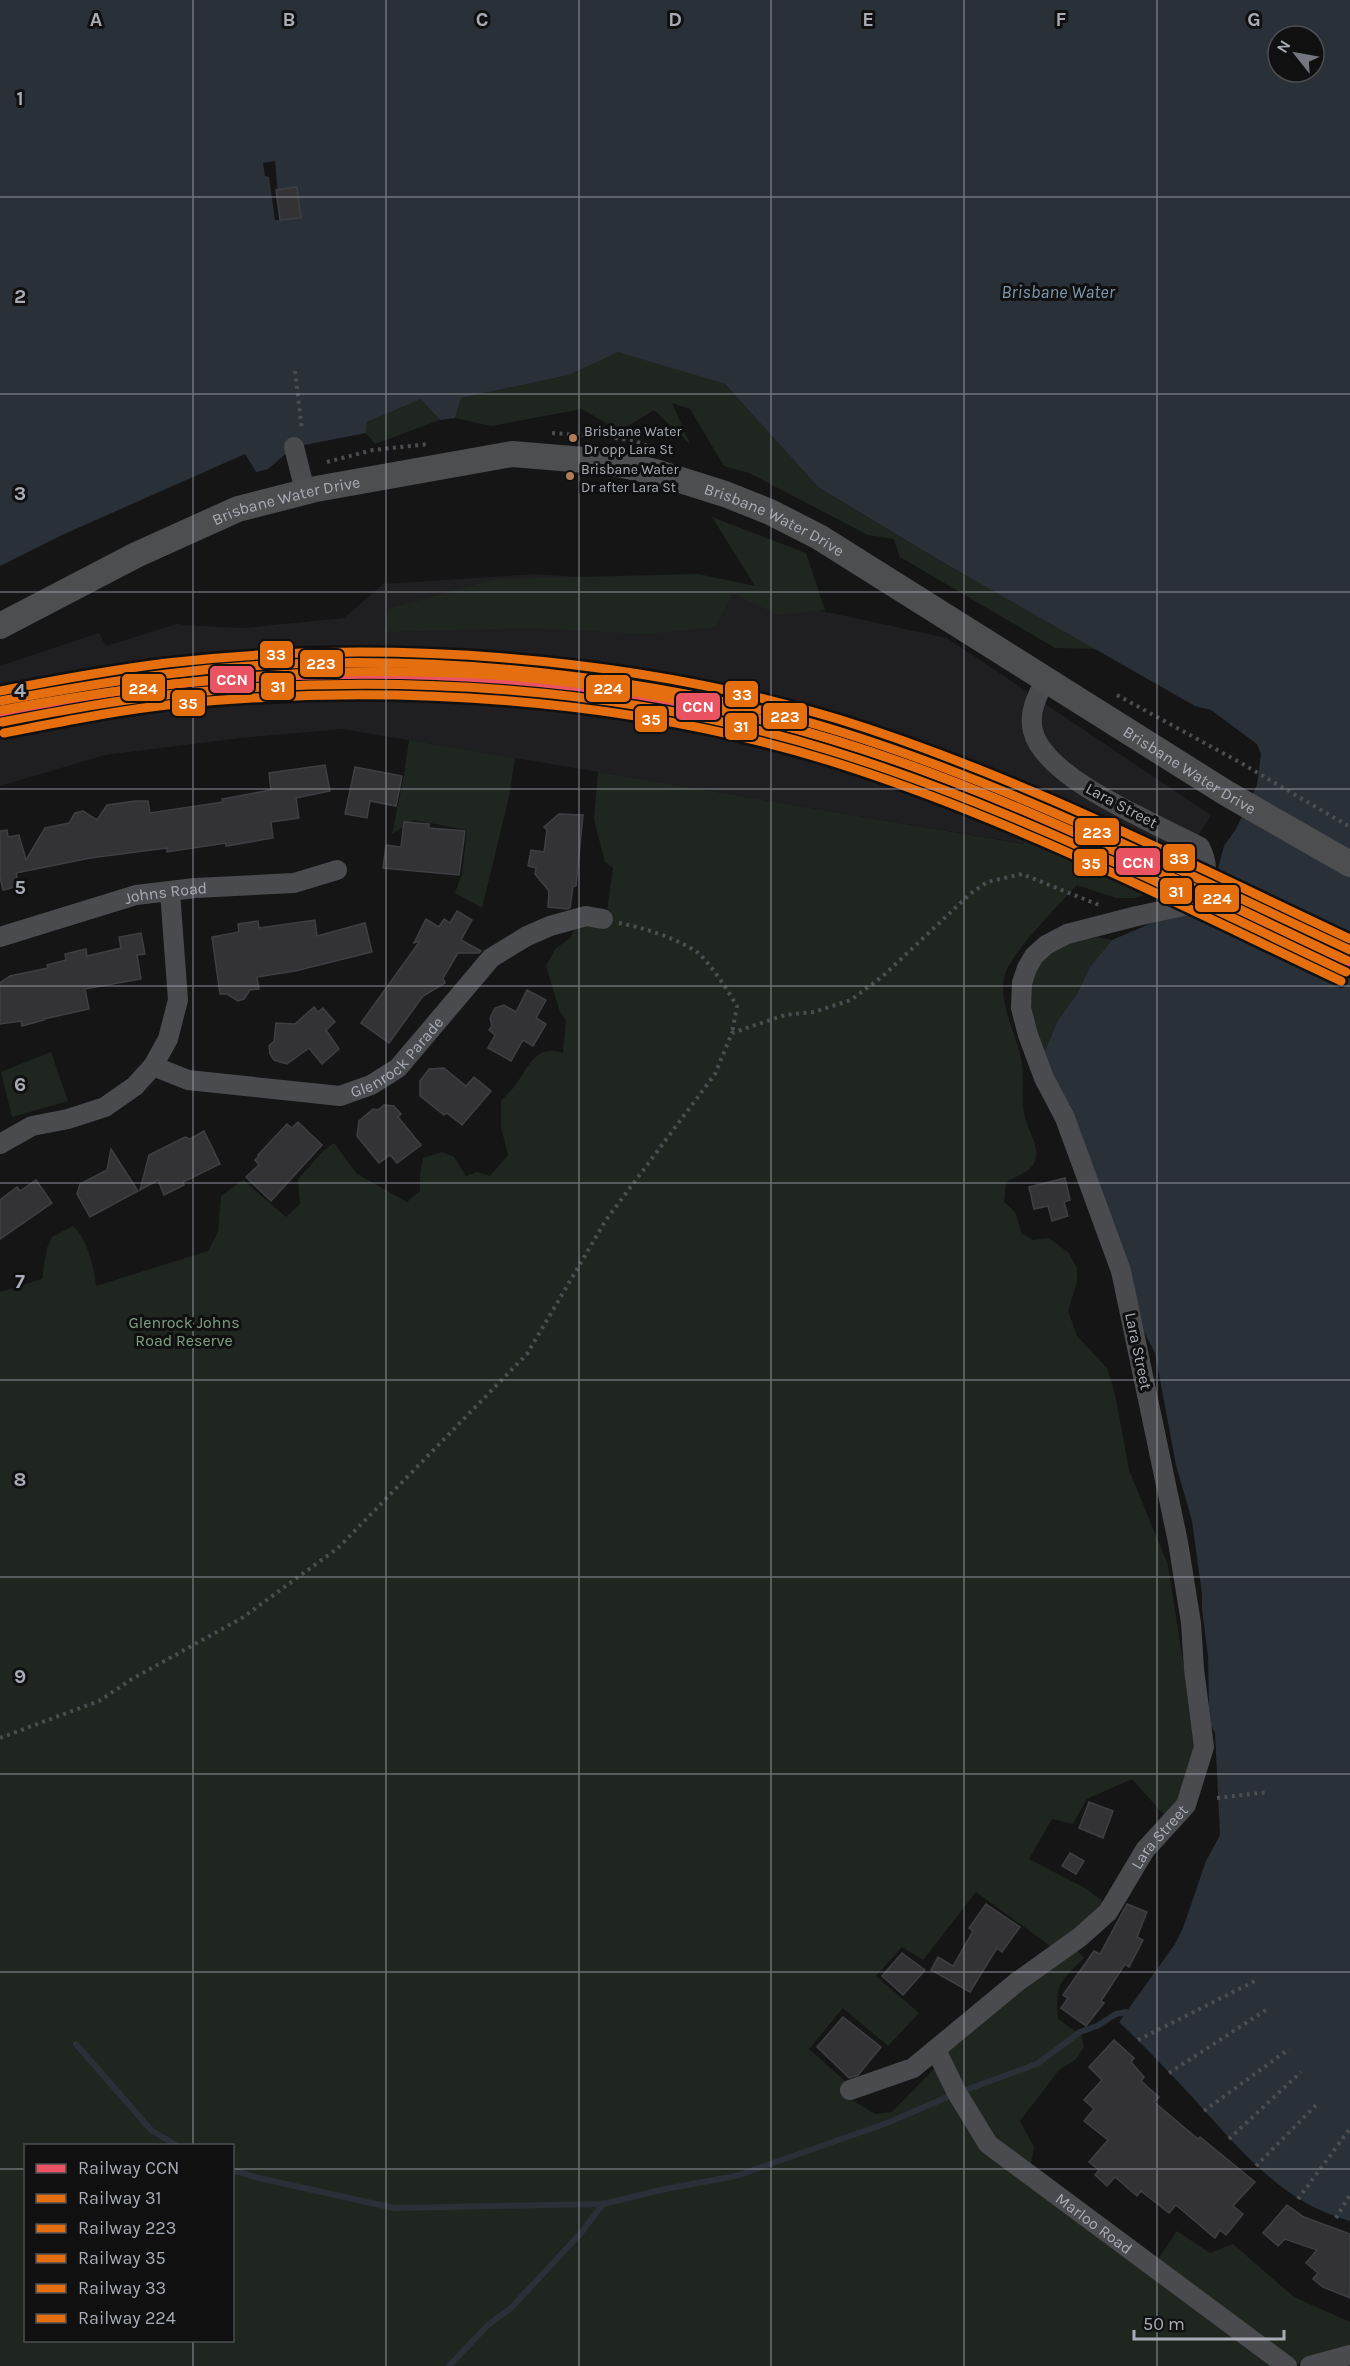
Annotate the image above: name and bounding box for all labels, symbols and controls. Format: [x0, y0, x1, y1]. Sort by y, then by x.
text: A [90, 8, 103, 31]
text: B [283, 8, 295, 31]
text: C [476, 8, 488, 31]
text: D [668, 8, 682, 31]
text: E [862, 8, 874, 31]
text: F [1056, 8, 1067, 31]
text: G [1247, 8, 1261, 31]
north arrow [1266, 24, 1326, 84]
text: N [1272, 37, 1295, 56]
text: 1 [16, 87, 24, 110]
water label: Brisbane Water [1001, 281, 1116, 303]
text: 2 [14, 285, 26, 308]
place label: Brisbane Water Dr opp Lara St [584, 423, 682, 458]
marker: Brisbane Water Dr opp Lara St [567, 432, 579, 444]
place label: Brisbane Water Dr after Lara St [581, 461, 679, 496]
marker: Brisbane Water Dr after Lara St [564, 470, 576, 482]
street label: Brisbane Water Drive [209, 472, 362, 530]
street label: Brisbane Water Drive [702, 479, 848, 560]
text: 3 [14, 482, 26, 505]
line badge: 33 [259, 640, 294, 669]
text: 33 [266, 645, 286, 664]
line badge: 223 [299, 649, 344, 678]
text: 223 [306, 654, 336, 673]
line badge: CCN [209, 665, 255, 694]
text: CCN [216, 670, 248, 689]
line badge: 31 [260, 672, 295, 701]
line badge: 224 [121, 673, 166, 702]
line badge: 224 [585, 674, 631, 703]
text: 31 [270, 677, 286, 696]
text: 4 [14, 679, 26, 702]
text: 224 [129, 679, 158, 698]
text: 224 [594, 679, 623, 698]
line badge: 33 [724, 680, 759, 708]
text: 33 [732, 685, 752, 704]
line badge: 35 [171, 689, 206, 717]
line badge: CCN [675, 692, 721, 721]
text: 35 [178, 694, 198, 713]
text: CCN [682, 697, 714, 716]
line badge: 223 [762, 702, 808, 730]
line badge: 35 [634, 705, 668, 733]
text: 223 [770, 707, 800, 726]
text: 35 [641, 710, 661, 729]
line badge: 31 [724, 712, 758, 741]
text: 31 [733, 717, 749, 736]
street label: Brisbane Water Drive [1120, 722, 1259, 818]
street label: Lara Street [1083, 779, 1161, 832]
line badge: 223 [1074, 817, 1120, 846]
text: 223 [1082, 823, 1112, 842]
line badge: 33 [1162, 843, 1196, 872]
line badge: CCN [1115, 847, 1161, 876]
line badge: 35 [1073, 848, 1108, 877]
text: 33 [1169, 849, 1189, 868]
text: CCN [1122, 853, 1154, 872]
text: 35 [1081, 854, 1101, 873]
text: 5 [14, 876, 26, 899]
line badge: 31 [1159, 877, 1193, 905]
street label: Johns Road [122, 878, 208, 908]
text: 31 [1168, 882, 1184, 901]
line badge: 224 [1194, 884, 1240, 913]
text: 224 [1203, 889, 1232, 908]
street label: Glenrock Parade [348, 1013, 447, 1102]
text: 6 [14, 1073, 26, 1096]
text: 7 [15, 1270, 25, 1293]
street label: Lara Street [1121, 1311, 1156, 1392]
park label: Glenrock Johns Road Reserve [128, 1313, 240, 1350]
text: 8 [14, 1468, 26, 1491]
text: 9 [14, 1665, 26, 1688]
street label: Lara Street [1127, 1801, 1192, 1872]
legend [24, 2144, 234, 2342]
text: Railway CCN [78, 2157, 179, 2179]
text: Railway 31 [78, 2187, 162, 2209]
street label: Marloo Road [1052, 2189, 1136, 2258]
text: Railway 223 [78, 2217, 176, 2239]
text: Railway 35 [78, 2247, 166, 2269]
text: Railway 33 [78, 2277, 166, 2299]
scale bar [1134, 2303, 1284, 2341]
text: Railway 224 [78, 2307, 176, 2329]
text: 50 m [1143, 2313, 1185, 2335]

